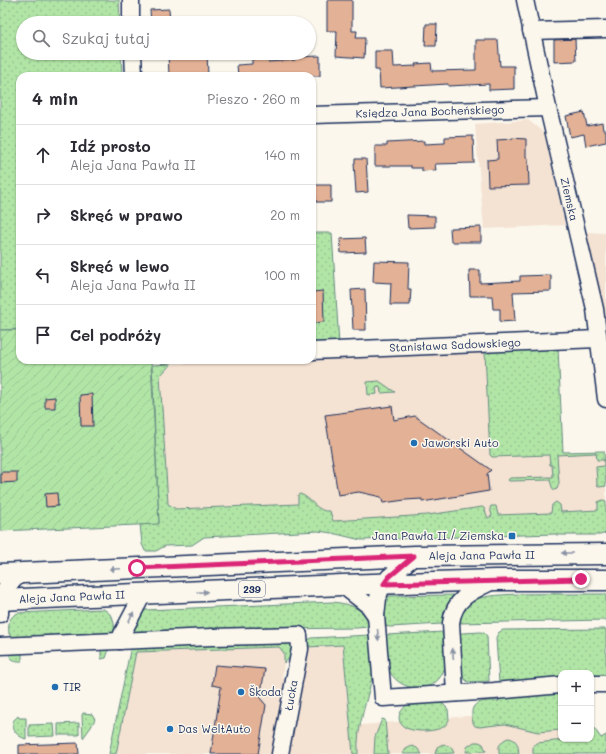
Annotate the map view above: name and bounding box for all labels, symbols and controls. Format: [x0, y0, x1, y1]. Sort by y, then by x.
search box [16, 16, 316, 60]
icon: search [30, 27, 52, 49]
text: Szukaj tutaj [62, 28, 150, 48]
text: 4 min [32, 87, 78, 109]
text: Pieszo · 260 m [207, 90, 300, 107]
street label: Księdza Jana Bocheńskiego [356, 101, 505, 121]
text: Idź prosto [70, 136, 151, 156]
icon: ahead [32, 144, 54, 166]
text: 140 m [264, 146, 300, 163]
text: Aleja Jana Pawła II [70, 156, 195, 173]
street label: Ziemska [557, 176, 582, 222]
icon: right [32, 204, 54, 226]
text: Skręć w prawo [70, 205, 183, 225]
text: 20 m [270, 206, 300, 223]
text: Skręć w lewo [70, 256, 169, 276]
icon: left [32, 264, 54, 286]
text: 100 m [264, 266, 300, 283]
text: Aleja Jana Pawła II [70, 276, 195, 293]
icon: arrive [32, 324, 54, 346]
text: Cel podróży [70, 325, 161, 345]
street label: Stanisława Sadowskiego [389, 334, 521, 355]
place label: Jaworski Auto [422, 435, 499, 450]
marker: Jaworski Auto [409, 438, 419, 448]
place label: Jana Pawła II / Ziemska [372, 528, 504, 543]
marker: Jana Pawła II / Ziemska [507, 531, 517, 541]
street label: Aleja Jana Pawła II [428, 547, 535, 563]
one-way arrow [560, 550, 573, 556]
route start [128, 559, 146, 577]
one-way arrow [108, 566, 121, 572]
route end [572, 570, 590, 588]
road number: 239 [239, 581, 265, 597]
street label: Aleja Jana Pawła II [18, 587, 126, 606]
one-way arrow [196, 588, 208, 595]
one-way arrow [127, 611, 134, 623]
one-way arrow [374, 629, 381, 641]
one-way arrow [450, 647, 456, 660]
map controls [558, 670, 594, 742]
button: + [558, 670, 594, 706]
street label: Łucka [280, 678, 301, 711]
place label: TIR [63, 679, 81, 694]
marker: TIR [50, 682, 60, 692]
place label: Škoda [249, 684, 282, 699]
marker: Škoda [236, 687, 246, 697]
button: − [558, 706, 594, 742]
place label: Das WeltAuto [178, 721, 251, 736]
marker: Das WeltAuto [165, 724, 175, 734]

